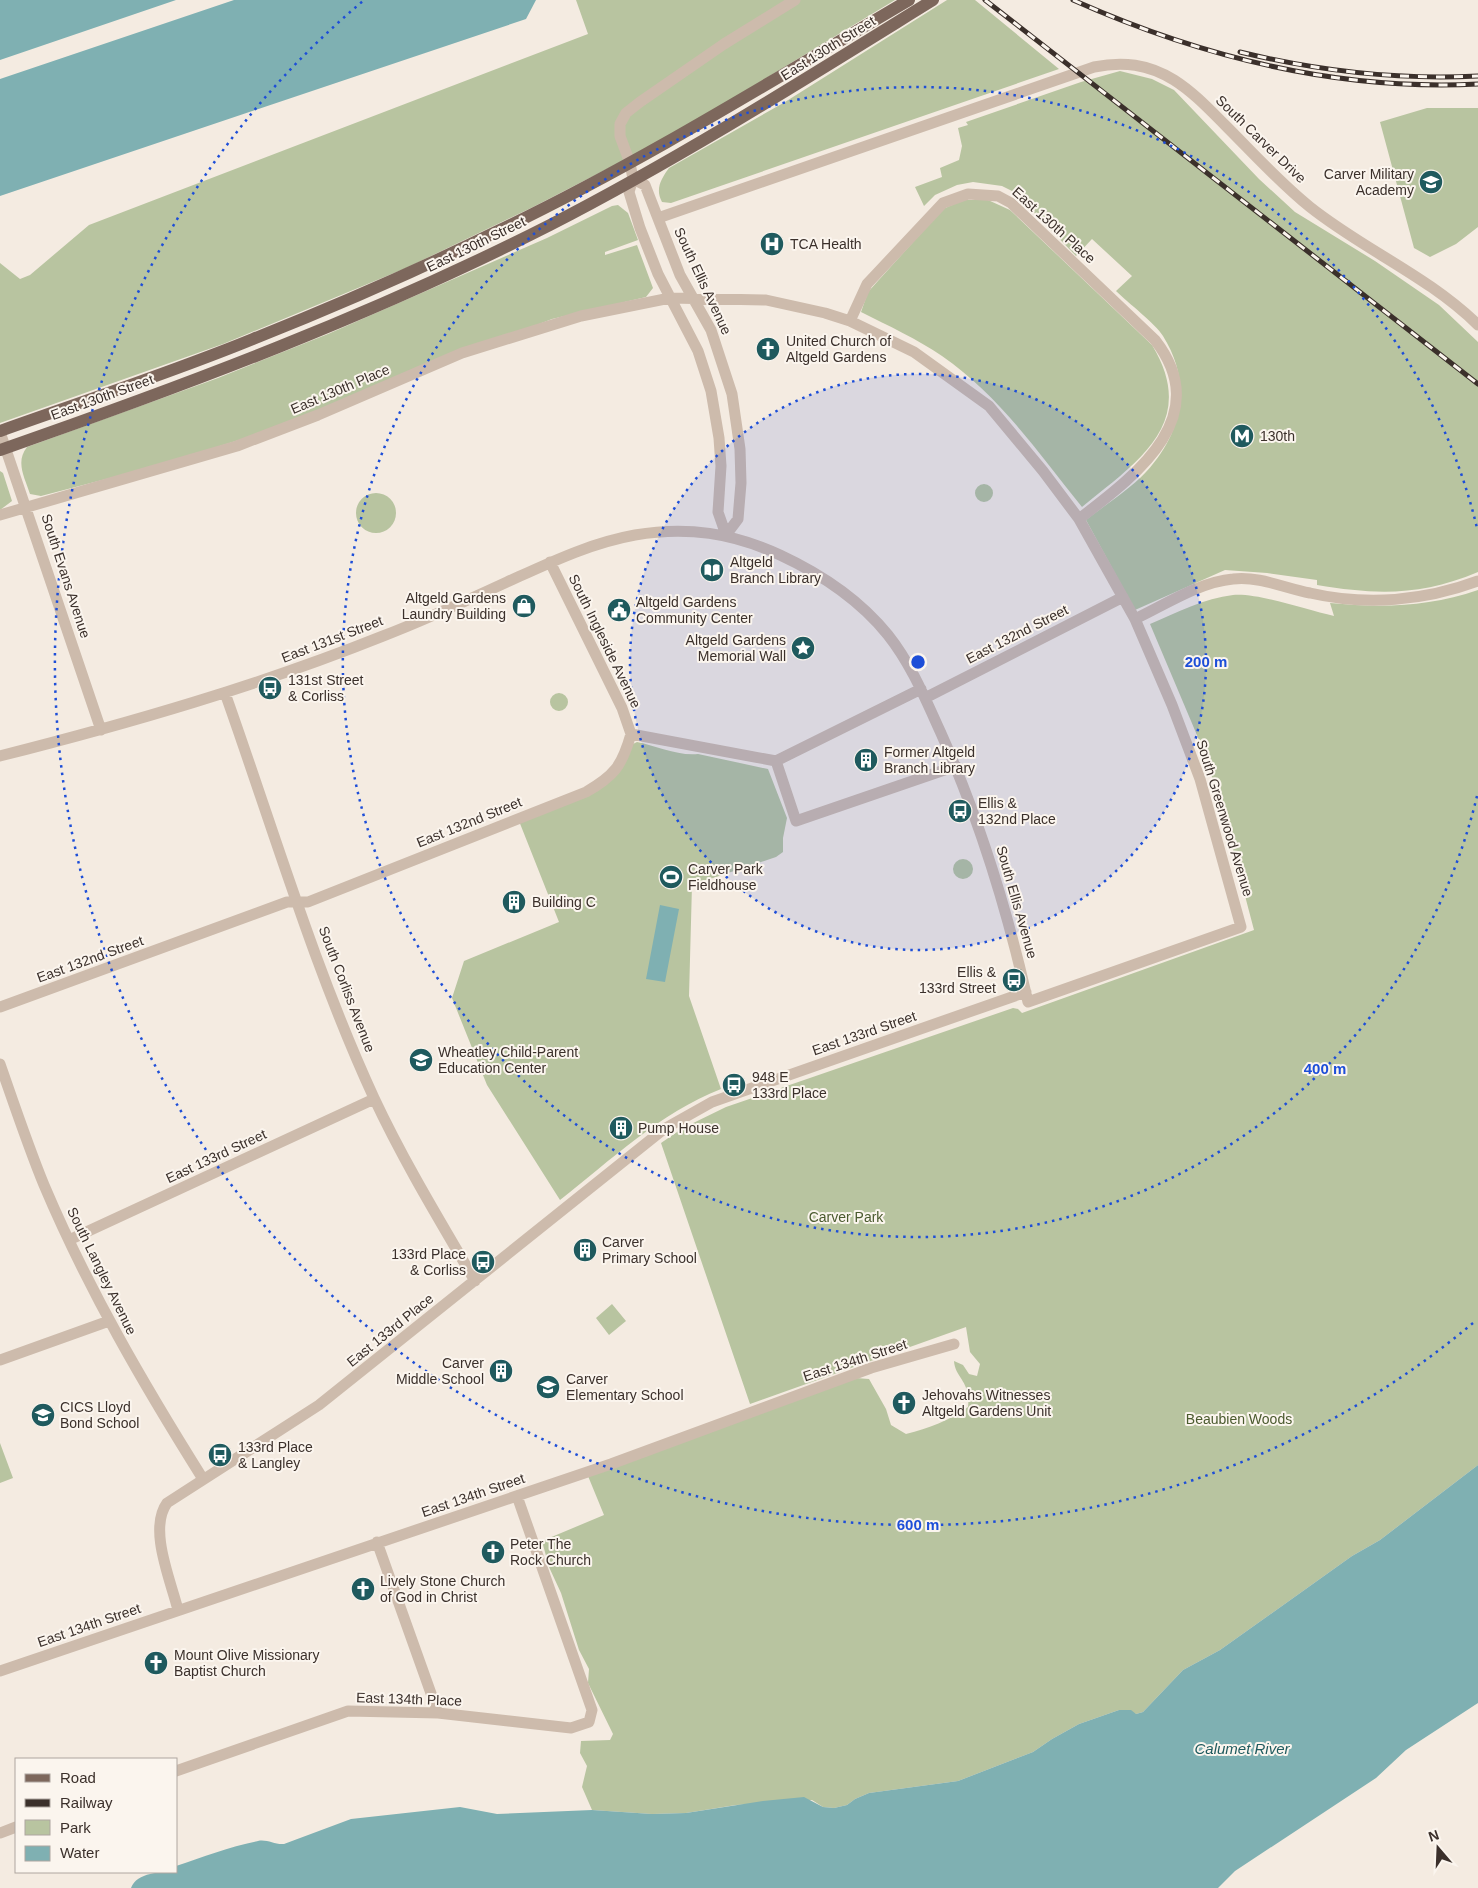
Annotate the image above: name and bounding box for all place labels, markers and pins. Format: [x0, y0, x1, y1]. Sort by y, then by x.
place label: Carver Military Academy [1324, 166, 1414, 198]
school or university icon: Carver Military Academy [1418, 169, 1444, 195]
hospital icon: TCA Health [759, 231, 785, 257]
place label: TCA Health [790, 236, 862, 252]
place label: United Church of Altgeld Gardens [786, 333, 891, 365]
church icon: United Church of Altgeld Gardens [755, 336, 781, 362]
metro station icon: 130th [1229, 423, 1255, 449]
place label: 130th [1260, 428, 1295, 444]
place label: Altgeld Branch Library [730, 554, 821, 586]
library icon: Altgeld Branch Library [699, 557, 725, 583]
place label: Altgeld Gardens Laundry Building [402, 590, 506, 622]
shop icon: Altgeld Gardens Laundry Building [511, 593, 537, 619]
place label: Altgeld Gardens Community Center [636, 594, 753, 626]
public building icon: Altgeld Gardens Community Center [606, 597, 632, 623]
place label: Altgeld Gardens Memorial Wall [686, 632, 786, 664]
place icon: Altgeld Gardens Memorial Wall [790, 635, 816, 661]
centre of rings [909, 653, 927, 671]
place label: 131st Street & Corliss [288, 672, 364, 704]
bus stop icon: 131st Street & Corliss [257, 675, 283, 701]
place label: Former Altgeld Branch Library [884, 744, 975, 776]
building icon: Former Altgeld Branch Library [853, 747, 879, 773]
place label: Ellis & 132nd Place [978, 795, 1056, 827]
bus stop icon: Ellis & 132nd Place [947, 798, 973, 824]
place label: Carver Park Fieldhouse [688, 861, 764, 893]
sports icon: Carver Park Fieldhouse [658, 864, 684, 890]
building icon: Building C [501, 889, 527, 915]
place label: Building C [532, 894, 596, 910]
place label: Ellis & 133rd Street [919, 964, 997, 996]
bus stop icon: Ellis & 133rd Street [1001, 967, 1027, 993]
place label: Wheatley Child-Parent Education Center [438, 1044, 578, 1076]
school or university icon: Wheatley Child-Parent Education Center [408, 1047, 434, 1073]
place label: 948 E 133rd Place [752, 1069, 827, 1101]
bus stop icon: 948 E 133rd Place [721, 1072, 747, 1098]
building icon: Pump House [608, 1115, 634, 1141]
place label: Pump House [638, 1120, 719, 1136]
place label: Carver Primary School [602, 1234, 697, 1266]
building icon: Carver Primary School [572, 1237, 598, 1263]
place label: 133rd Place & Corliss [391, 1246, 466, 1278]
bus stop icon: 133rd Place & Corliss [470, 1249, 496, 1275]
place label: Carver Middle School [396, 1355, 484, 1387]
building icon: Carver Middle School [488, 1358, 514, 1384]
place label: Carver Elementary School [566, 1371, 684, 1403]
school or university icon: Carver Elementary School [535, 1374, 561, 1400]
place label: Jehovahs Witnesses Altgeld Gardens Unit [922, 1387, 1051, 1419]
church icon: Jehovahs Witnesses Altgeld Gardens Unit [891, 1390, 917, 1416]
place label: CICS Lloyd Bond School [60, 1399, 139, 1431]
school or university icon: CICS Lloyd Bond School [30, 1402, 56, 1428]
place label: 133rd Place & Langley [238, 1439, 313, 1471]
bus stop icon: 133rd Place & Langley [207, 1442, 233, 1468]
place label: Peter The Rock Church [510, 1536, 591, 1568]
church icon: Peter The Rock Church [480, 1539, 506, 1565]
place label: Lively Stone Church of God in Christ [380, 1573, 505, 1605]
church icon: Lively Stone Church of God in Christ [350, 1576, 376, 1602]
place label: Mount Olive Missionary Baptist Church [174, 1647, 320, 1679]
church icon: Mount Olive Missionary Baptist Church [143, 1650, 169, 1676]

